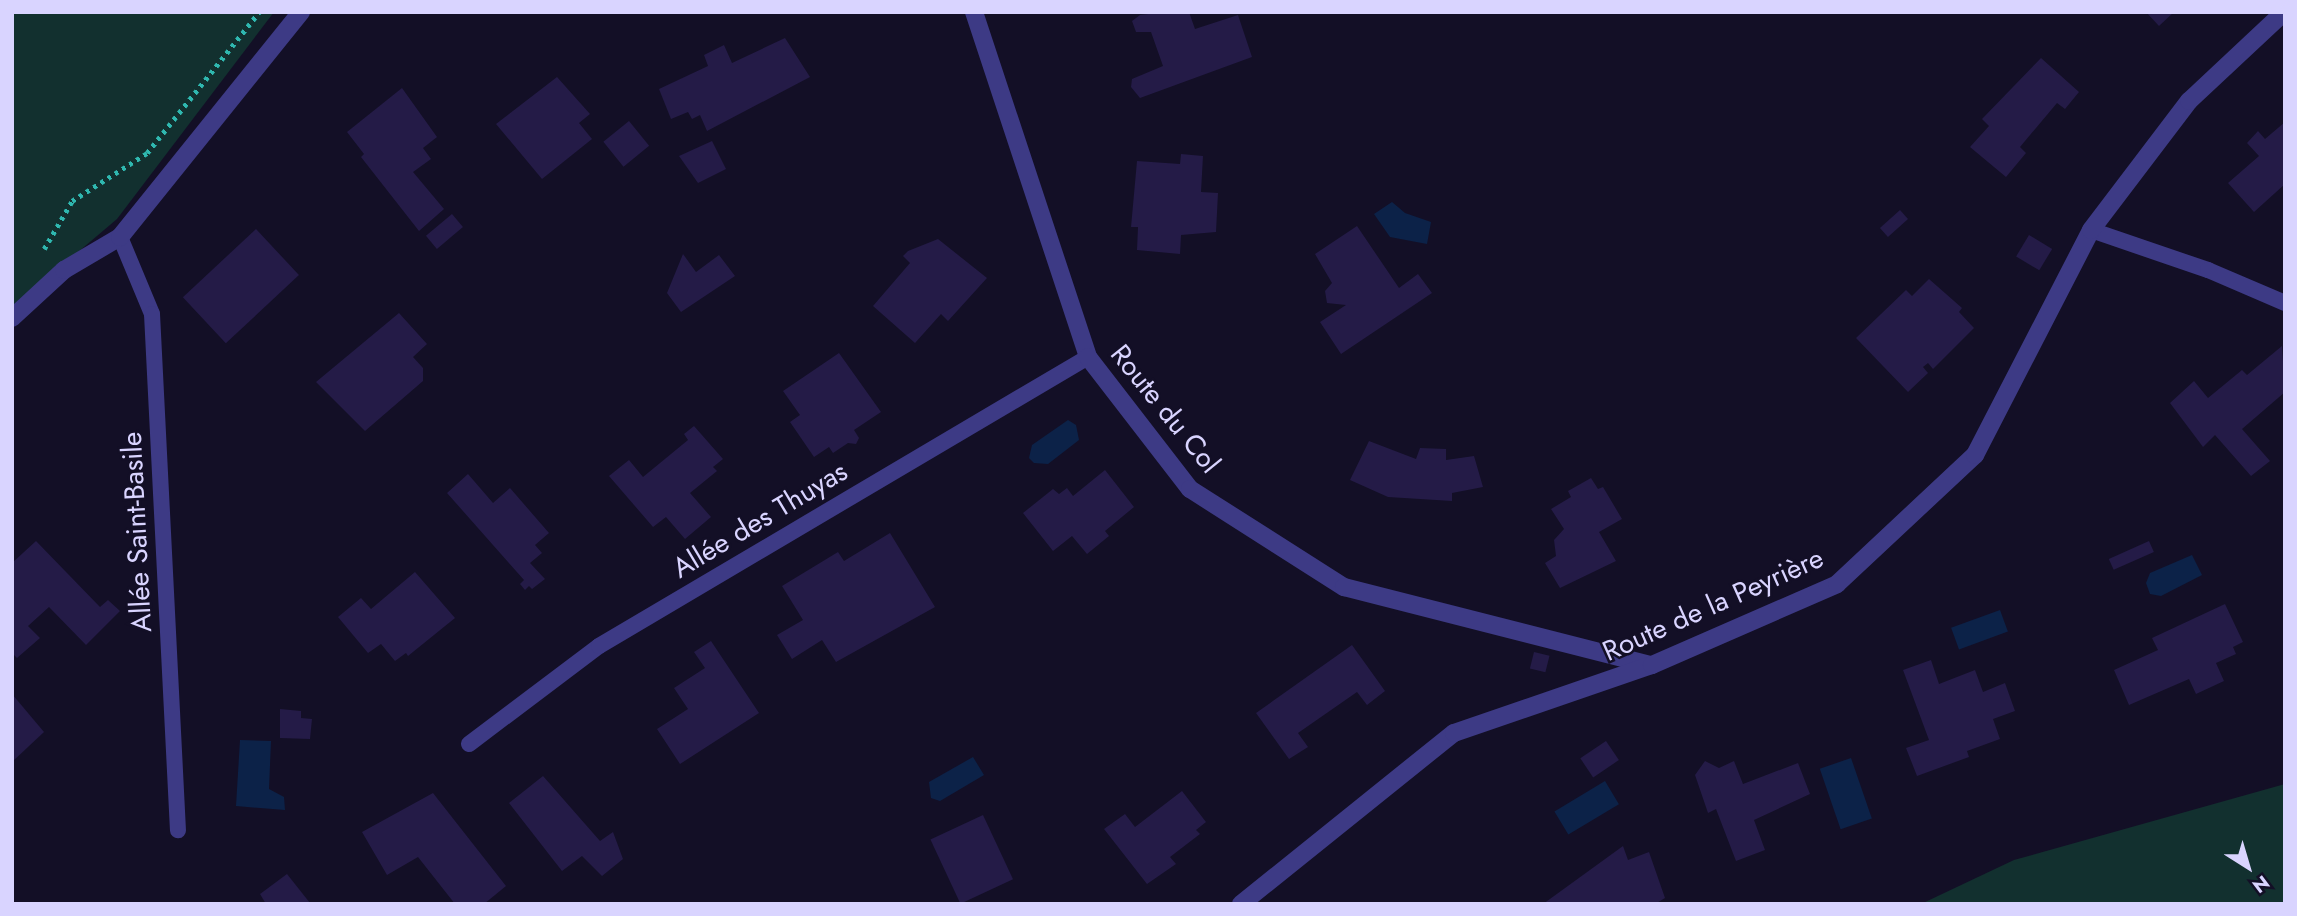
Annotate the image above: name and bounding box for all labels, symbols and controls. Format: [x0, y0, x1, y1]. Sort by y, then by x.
street label: Route du Col [1103, 338, 1227, 480]
street label: Allée Saint-Basile [115, 431, 159, 633]
street label: Allée des Thuyas [666, 455, 854, 585]
street label: Route de la Peyrière [1597, 541, 1829, 669]
north arrow [2213, 832, 2283, 902]
text: N [2247, 869, 2275, 899]

